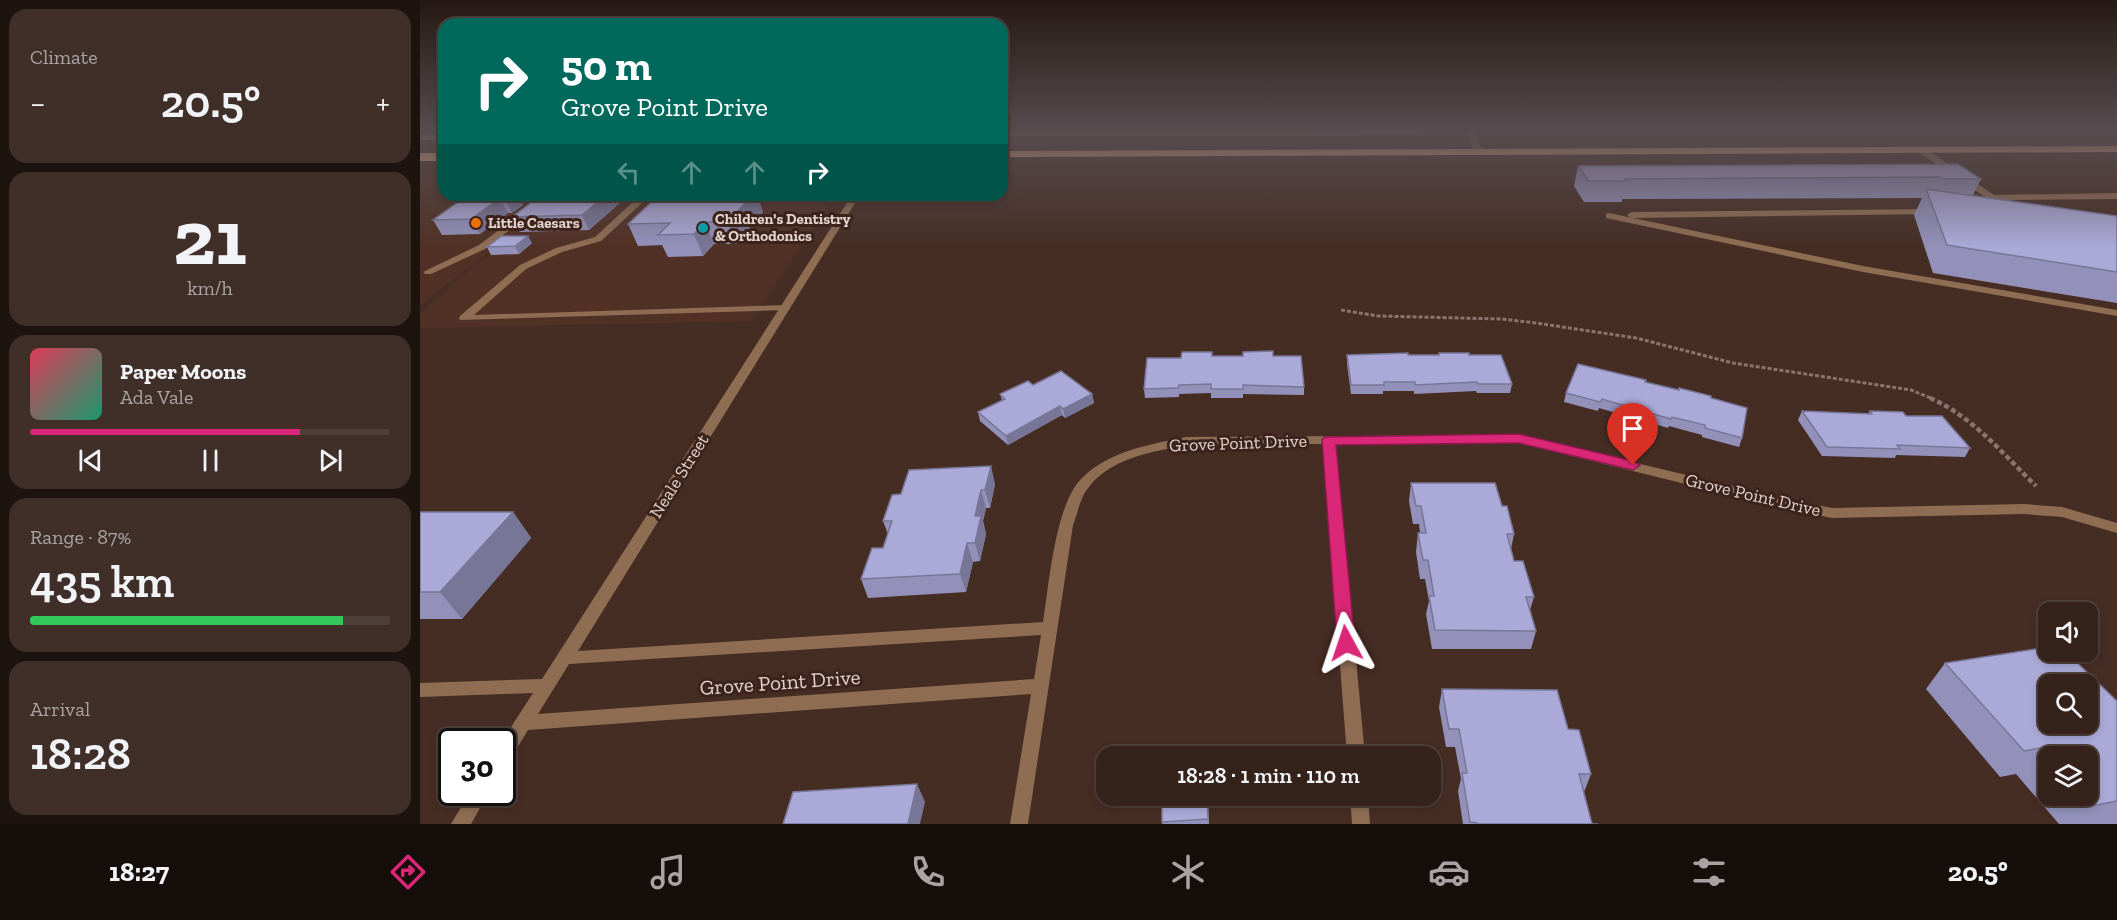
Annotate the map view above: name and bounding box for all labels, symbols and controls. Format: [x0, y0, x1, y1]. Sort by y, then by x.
text: 50 m [561, 40, 652, 91]
icon: right [462, 42, 540, 120]
text: Climate [30, 45, 98, 69]
text: 20.5° [161, 75, 261, 129]
text: − [30, 83, 45, 122]
text: + [376, 83, 390, 122]
text: Grove Point Drive [561, 91, 768, 123]
icon: left [612, 156, 645, 189]
icon: ahead [675, 156, 708, 189]
icon: ahead [738, 156, 771, 189]
icon: right [801, 156, 834, 189]
text: 21 [173, 190, 247, 284]
place label: Children's Dentistry & Orthodonics [715, 210, 851, 245]
place label: Little Caesars [488, 214, 580, 232]
marker: Little Caesars [469, 216, 483, 230]
marker: Children's Dentistry & Orthodonics [696, 221, 710, 235]
text: km/h [187, 276, 233, 300]
text: Paper Moons [120, 358, 246, 385]
text: Ada Vale [120, 385, 193, 409]
pin [1607, 403, 1658, 465]
icon: arrive [1616, 412, 1649, 445]
street label: Neale Street [645, 430, 714, 522]
street label: Grove Point Drive [1169, 430, 1307, 456]
icon: previous [74, 444, 107, 477]
icon: pause [194, 444, 227, 477]
icon: next [314, 444, 347, 477]
street label: Grove Point Drive [1683, 469, 1823, 521]
text: Range · 87% [30, 525, 131, 549]
text: 435 km [30, 555, 174, 609]
map controls [2038, 602, 2098, 806]
button: sound [2038, 602, 2098, 662]
position arrow [1314, 611, 1378, 675]
street label: Grove Point Drive [699, 664, 861, 700]
button: search [2038, 674, 2098, 734]
text: Arrival [30, 697, 90, 721]
text: 18:28 [30, 727, 131, 781]
speed limit sign: 30 [438, 728, 516, 806]
button: layers [2038, 746, 2098, 806]
text: 18:28 · 1 min · 110 m [1177, 762, 1360, 789]
icon: directions [387, 851, 429, 893]
icon: music [647, 851, 689, 893]
icon: phone [907, 851, 949, 893]
icon: climate [1167, 851, 1209, 893]
icon: car [1428, 851, 1470, 893]
icon: filters [1688, 851, 1730, 893]
text: 18:27 [109, 856, 169, 888]
text: 20.5° [1948, 856, 2008, 888]

